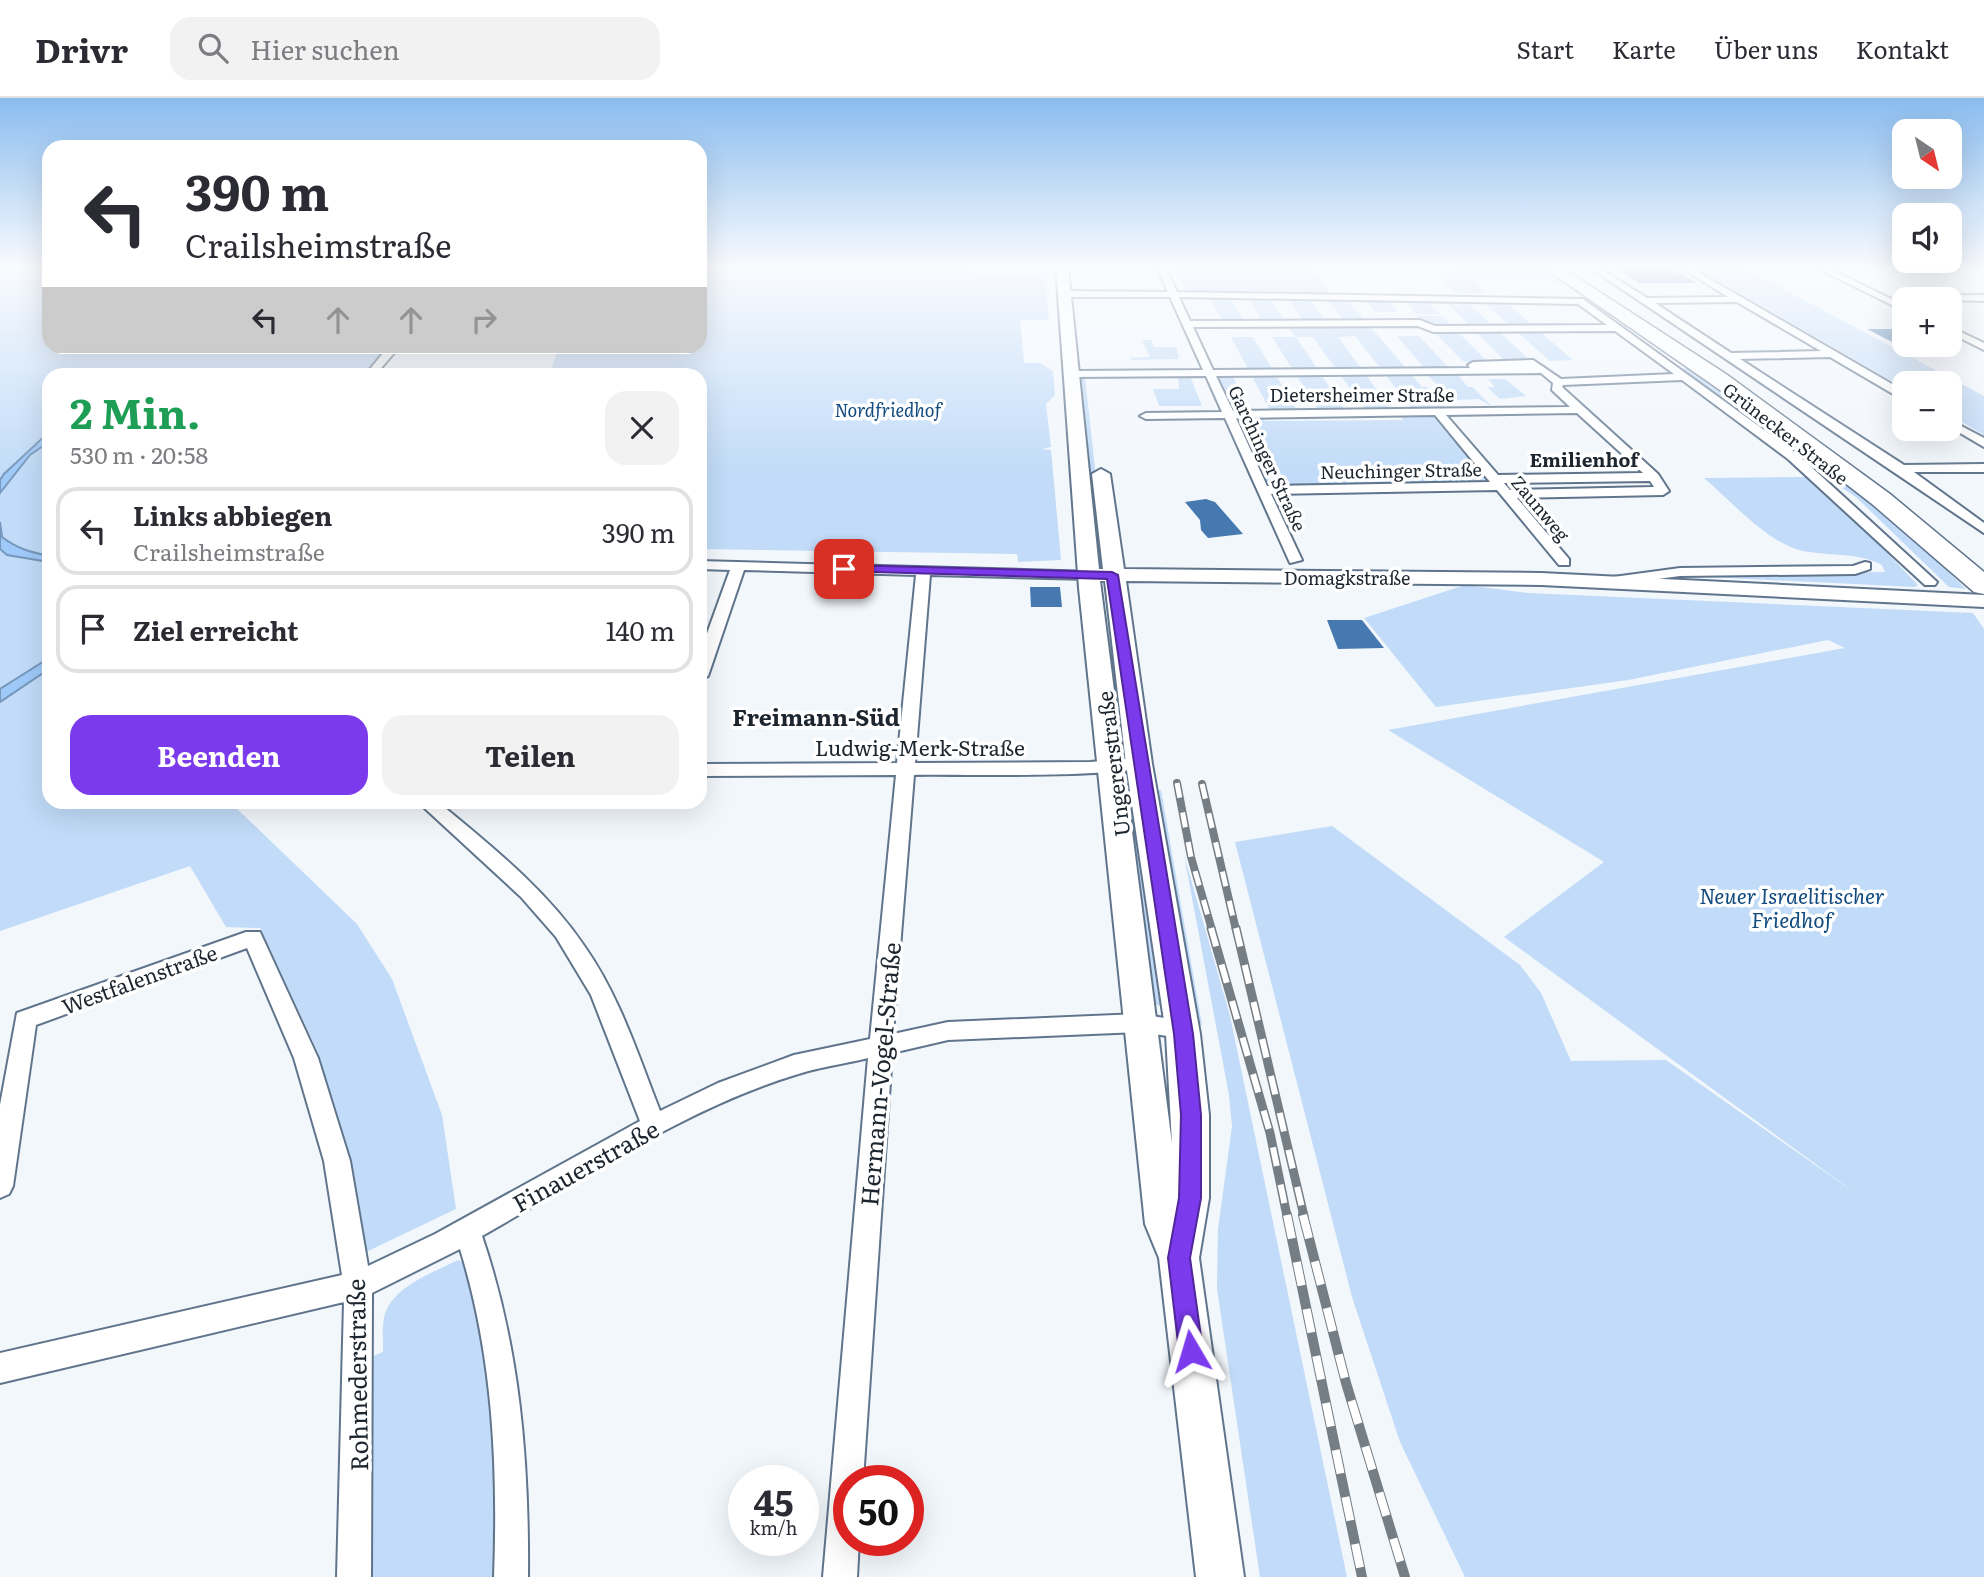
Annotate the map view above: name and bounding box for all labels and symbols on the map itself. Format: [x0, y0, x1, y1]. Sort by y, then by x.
north arrow [1892, 119, 1962, 189]
street label: Grünecker Straße [1718, 375, 1854, 491]
street label: Garchinger Straße [1222, 381, 1314, 535]
street label: Dietersheimer Straße [1270, 381, 1454, 408]
park label: Nordfriedhof [835, 396, 944, 423]
district label: Emilienhof [1530, 445, 1640, 473]
street label: Neuchinger Straße [1320, 455, 1482, 485]
street label: Zaunweg [1505, 469, 1577, 547]
pin [814, 539, 874, 599]
street label: Domagkstraße [1284, 564, 1410, 591]
street label: Ungererstraße [1088, 689, 1136, 839]
district label: Freimann-Süd [732, 699, 900, 733]
street label: Ludwig-Merk-Straße [815, 731, 1025, 762]
park label: Neuer Israelitischer Friedhof [1699, 879, 1885, 934]
street label: Westfalenstraße [57, 935, 221, 1021]
street label: Hermann-Vogel-Straße [850, 941, 908, 1207]
street label: Finauerstraße [505, 1110, 665, 1220]
street label: Rohmederstraße [337, 1278, 375, 1472]
position arrow [1154, 1314, 1228, 1388]
speed limit sign: 50 [833, 1465, 924, 1556]

